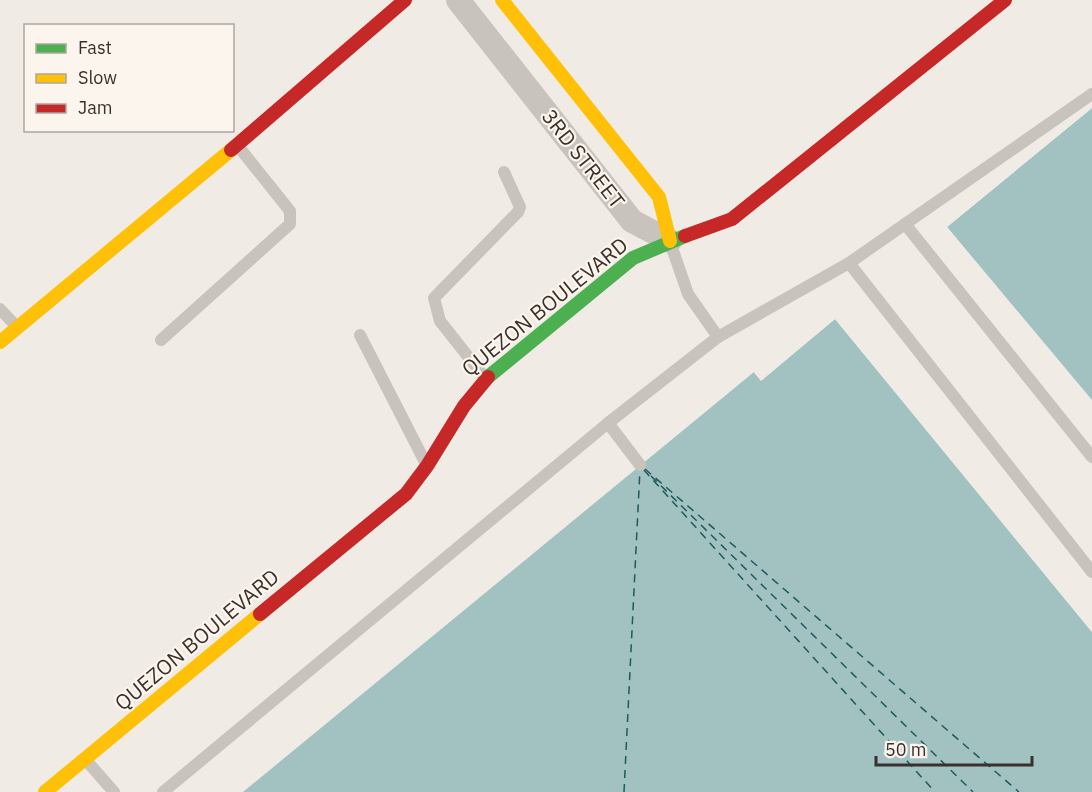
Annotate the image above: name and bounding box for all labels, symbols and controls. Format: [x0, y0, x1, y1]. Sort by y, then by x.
legend [24, 24, 234, 132]
text: Fast [78, 36, 112, 59]
text: Slow [78, 66, 117, 89]
text: Jam [78, 96, 113, 119]
street label: 3RD STREET [536, 103, 631, 214]
street label: QUEZON BOULEVARD [455, 230, 633, 382]
street label: QUEZON BOULEVARD [108, 562, 284, 716]
scale bar [876, 729, 1032, 767]
text: 50 m [885, 738, 927, 761]

